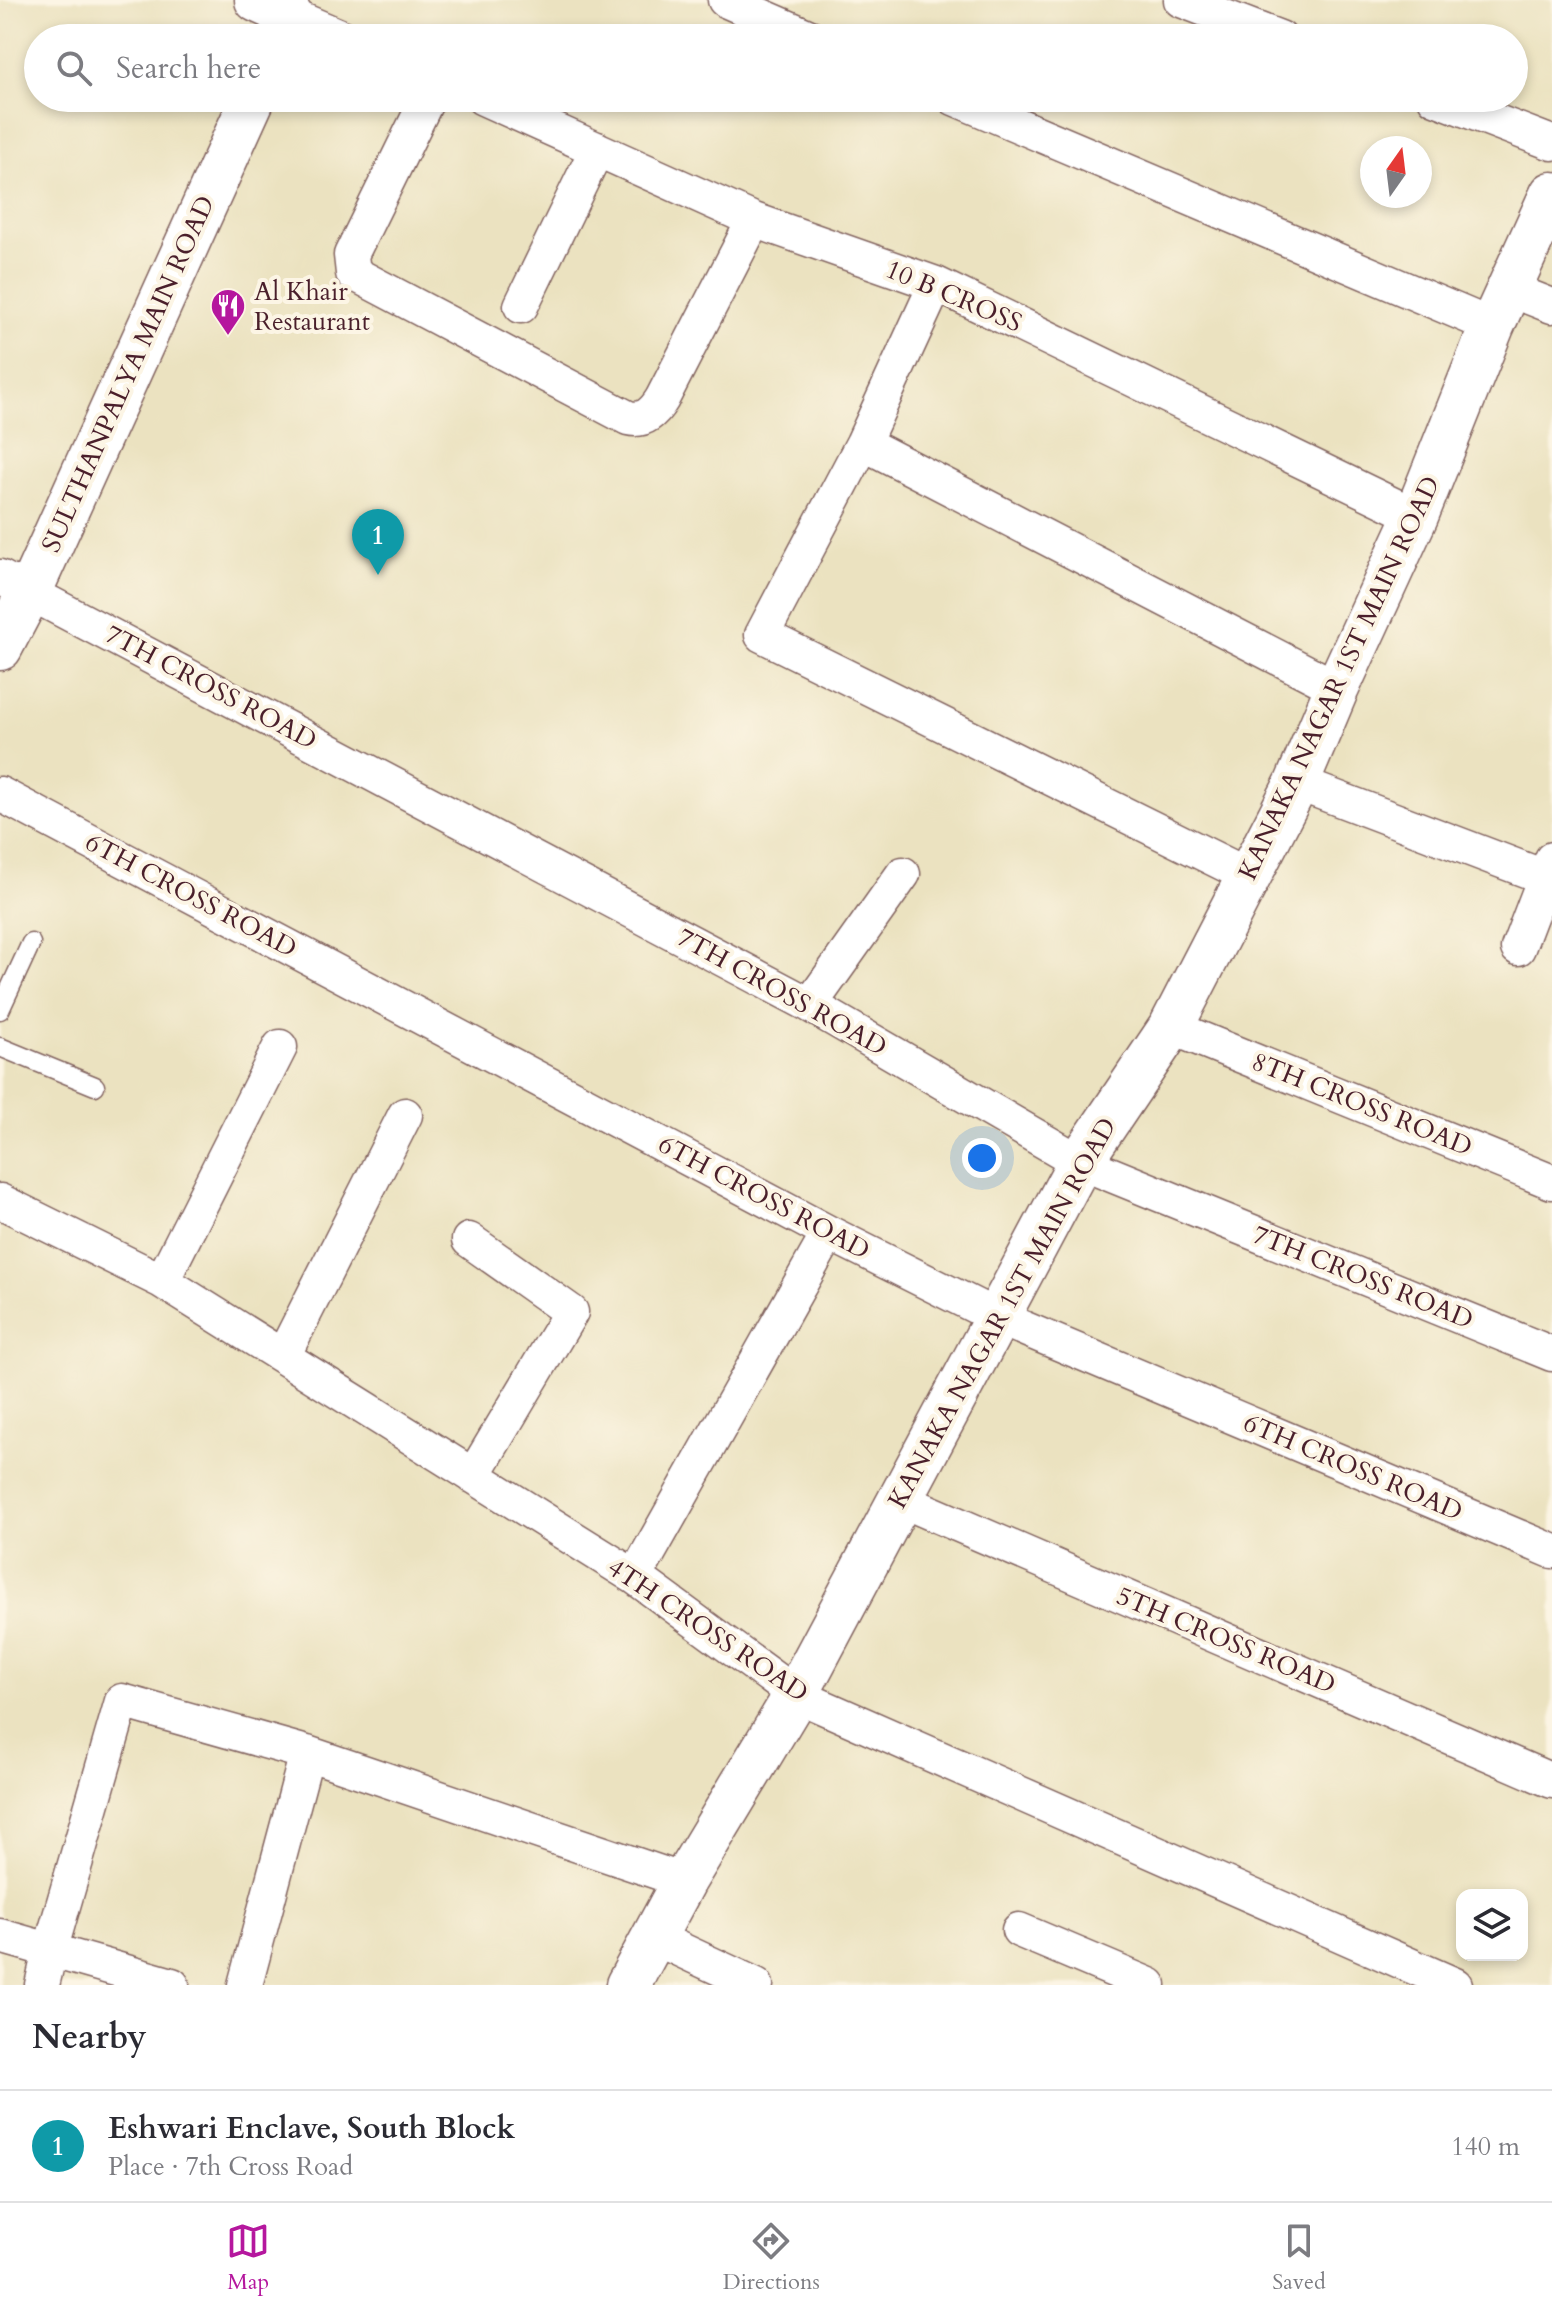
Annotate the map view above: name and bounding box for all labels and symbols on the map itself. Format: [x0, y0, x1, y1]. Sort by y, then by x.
north arrow [1360, 136, 1432, 208]
street label: SULTHANPALYA MAIN ROAD [33, 190, 223, 558]
street label: 10 B CROSS [881, 252, 1027, 340]
place label: Al Khair Restaurant [254, 274, 370, 339]
restaurant icon: Al Khair Restaurant [209, 287, 247, 337]
street label: KANAKA NAGAR 1ST MAIN ROAD [1230, 470, 1448, 886]
pin: 1 [352, 509, 404, 575]
street label: 7TH CROSS ROAD [99, 616, 323, 758]
street label: 6TH CROSS ROAD [79, 824, 303, 966]
street label: 7TH CROSS ROAD [671, 920, 893, 1064]
street label: 8TH CROSS ROAD [1247, 1044, 1477, 1164]
street label: KANAKA NAGAR 1ST MAIN ROAD [880, 1111, 1124, 1515]
street label: 6TH CROSS ROAD [652, 1126, 876, 1268]
your location [962, 1138, 1002, 1178]
street label: 7TH CROSS ROAD [1248, 1217, 1478, 1337]
street label: 6TH CROSS ROAD [1238, 1405, 1468, 1529]
street label: 4TH CROSS ROAD [601, 1550, 815, 1710]
street label: 5TH CROSS ROAD [1111, 1578, 1341, 1702]

